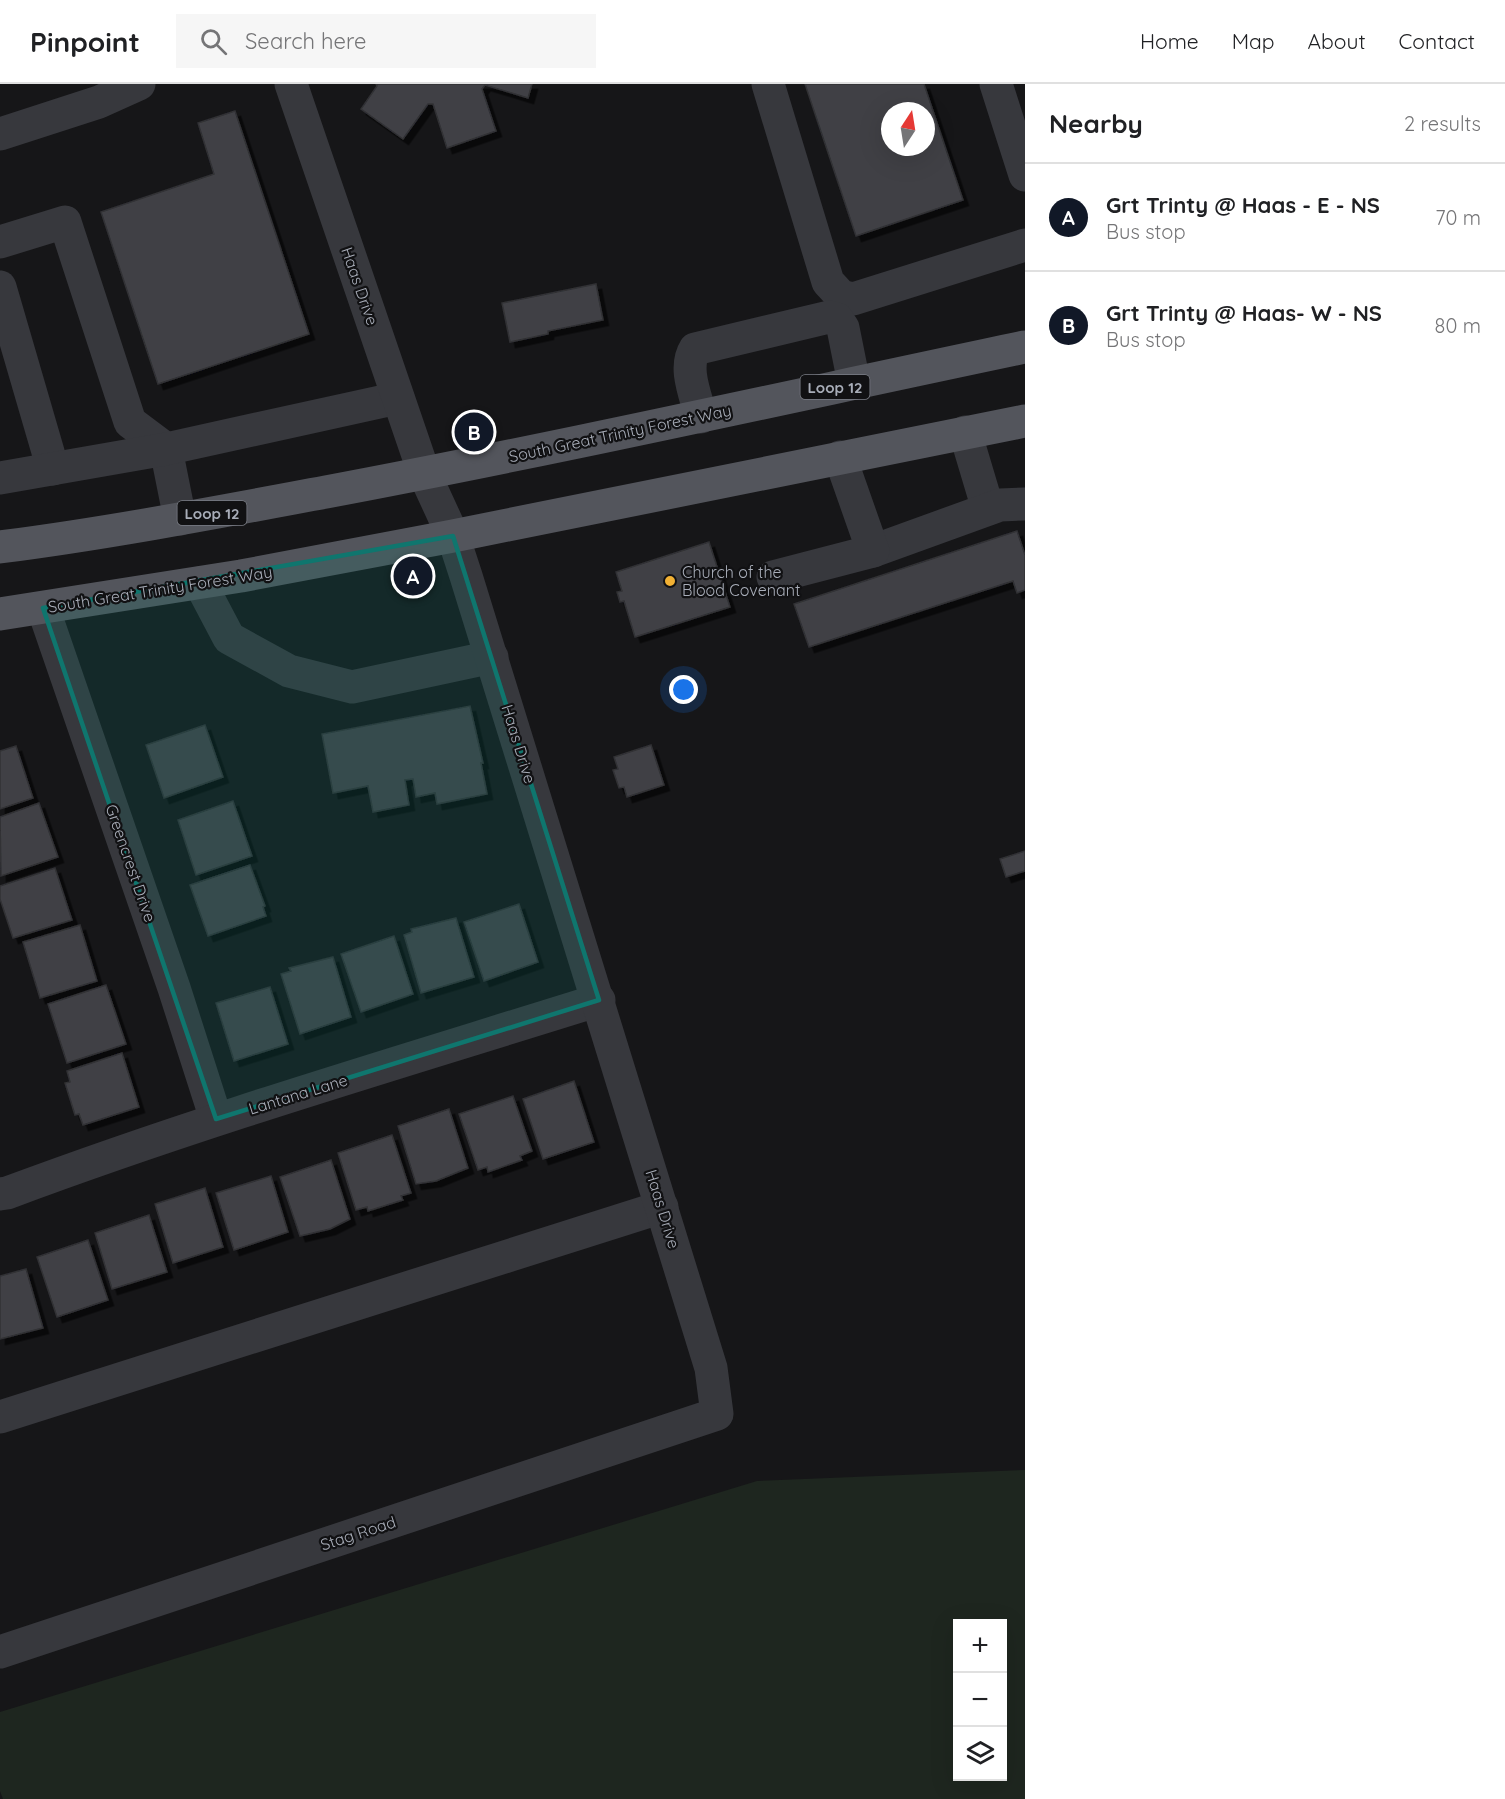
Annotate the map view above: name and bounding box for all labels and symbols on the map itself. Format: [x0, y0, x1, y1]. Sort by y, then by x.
north arrow [881, 102, 935, 156]
street label: Haas Drive [337, 244, 383, 328]
road number: Loop 12 [800, 375, 870, 399]
street label: South Great Trinity Forest Way [507, 400, 733, 466]
pin: B [454, 410, 494, 454]
road number: Loop 12 [178, 501, 246, 525]
pin: A [394, 554, 432, 598]
street label: South Great Trinity Forest Way [46, 561, 274, 617]
place label: Church of the Blood Covenant [682, 562, 800, 600]
marker: Church of the Blood Covenant [663, 574, 677, 588]
your location [669, 675, 698, 704]
street label: Haas Drive [498, 702, 540, 786]
street label: Greencrest Drive [101, 801, 161, 925]
street label: Lantana Lane [246, 1069, 350, 1119]
street label: Haas Drive [642, 1167, 684, 1251]
street label: Stag Road [318, 1511, 398, 1555]

